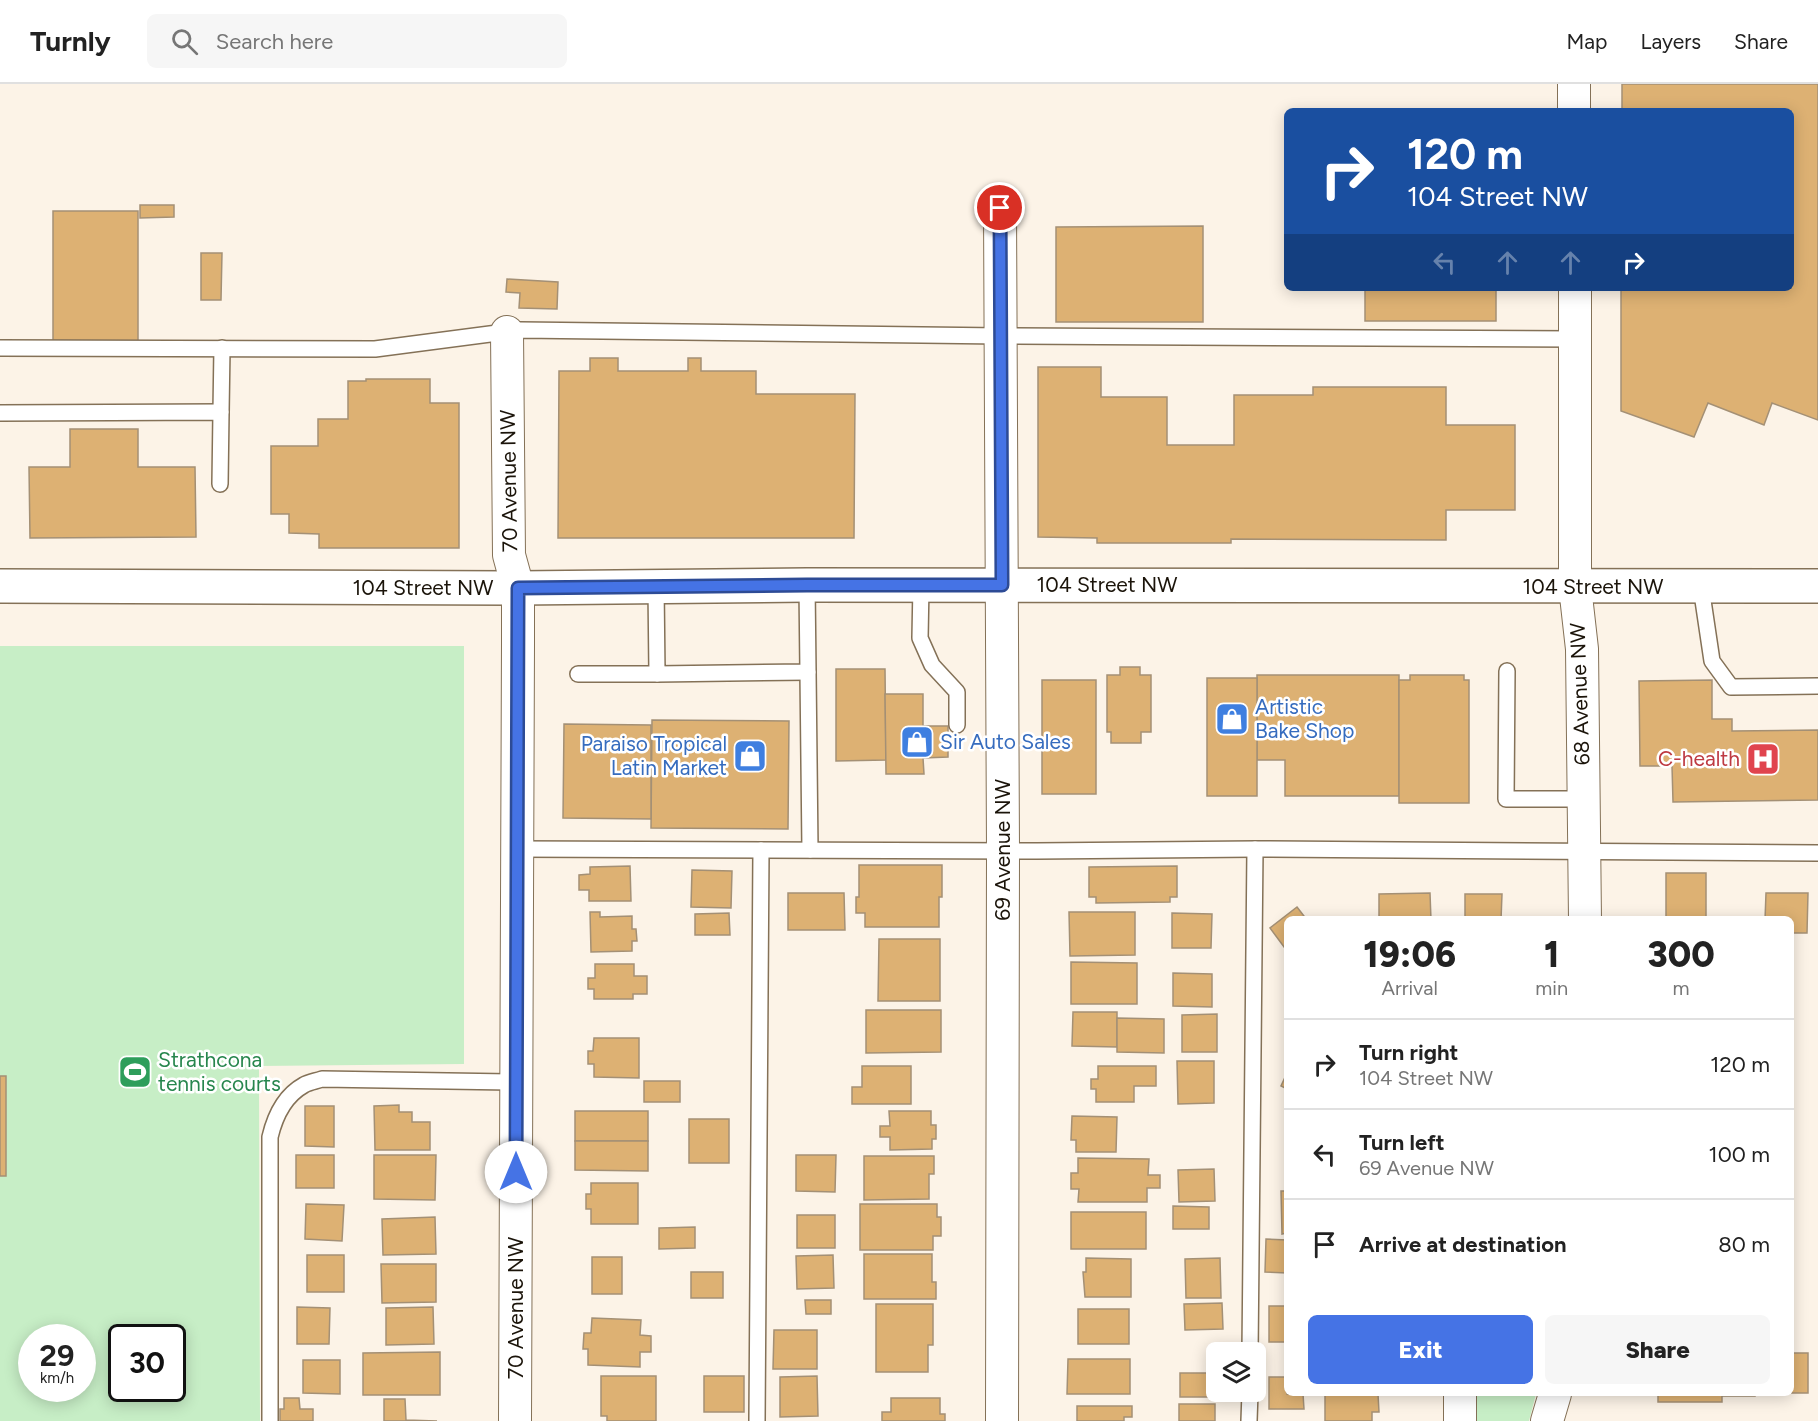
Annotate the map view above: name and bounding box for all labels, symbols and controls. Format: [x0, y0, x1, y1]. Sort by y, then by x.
search box [147, 14, 567, 68]
text: Turnly [30, 24, 111, 58]
icon: search [168, 25, 201, 58]
text: Search here [216, 28, 333, 55]
text: Map [1567, 29, 1607, 54]
text: Layers [1640, 29, 1701, 54]
text: Share [1734, 29, 1788, 54]
text: 120 m [1407, 129, 1523, 180]
icon: right [1308, 132, 1386, 210]
text: 104 Street NW [1407, 180, 1588, 213]
pin [974, 182, 1025, 233]
icon: arrive [983, 191, 1016, 224]
icon: left [1428, 246, 1461, 279]
icon: ahead [1491, 246, 1524, 279]
icon: ahead [1554, 246, 1587, 279]
icon: right [1617, 246, 1650, 279]
street label: 70 Avenue NW [495, 410, 522, 552]
street label: 104 Street NW [1037, 572, 1177, 597]
street label: 104 Street NW [1523, 574, 1663, 599]
street label: 104 Street NW [353, 575, 493, 600]
street label: 68 Avenue NW [1565, 622, 1594, 766]
place label: Artistic Bake Shop [1255, 694, 1354, 743]
shop icon: Artistic Bake Shop [1214, 701, 1250, 737]
shop icon: Sir Auto Sales [899, 724, 935, 760]
place label: Sir Auto Sales [940, 729, 1071, 754]
place label: Paraiso Tropical Latin Market [581, 731, 727, 780]
shop icon: Paraiso Tropical Latin Market [732, 738, 768, 774]
hospital icon: C-health [1745, 741, 1781, 777]
place label: C-health [1658, 746, 1740, 771]
street label: 69 Avenue NW [990, 779, 1015, 921]
text: 19:06 [1363, 933, 1456, 976]
text: 1 [1544, 933, 1559, 976]
text: 300 [1647, 933, 1715, 976]
text: Arrival [1381, 976, 1438, 1000]
text: min [1535, 976, 1568, 1000]
text: m [1673, 976, 1690, 1000]
text: Turn right [1359, 1039, 1458, 1066]
place label: Strathcona tennis courts [158, 1047, 281, 1096]
icon: right [1308, 1048, 1341, 1081]
text: 120 m [1710, 1051, 1770, 1078]
sports icon: Strathcona tennis courts [117, 1054, 153, 1090]
text: 104 Street NW [1359, 1066, 1493, 1090]
text: Turn left [1359, 1129, 1445, 1156]
icon: left [1308, 1138, 1341, 1171]
position arrow [484, 1140, 548, 1204]
text: 100 m [1709, 1141, 1770, 1168]
text: 69 Avenue NW [1359, 1156, 1494, 1180]
icon: arrive [1308, 1228, 1341, 1261]
text: Arrive at destination [1359, 1231, 1567, 1258]
text: 80 m [1718, 1231, 1770, 1258]
street label: 70 Avenue NW [503, 1237, 528, 1379]
button: Exit [1308, 1315, 1533, 1384]
button: Share [1545, 1315, 1770, 1384]
speed limit sign: 30 [108, 1324, 186, 1402]
text: 29 [40, 1337, 74, 1374]
map controls [1206, 1342, 1266, 1402]
button: layers [1206, 1342, 1266, 1402]
text: km/h [40, 1369, 74, 1387]

